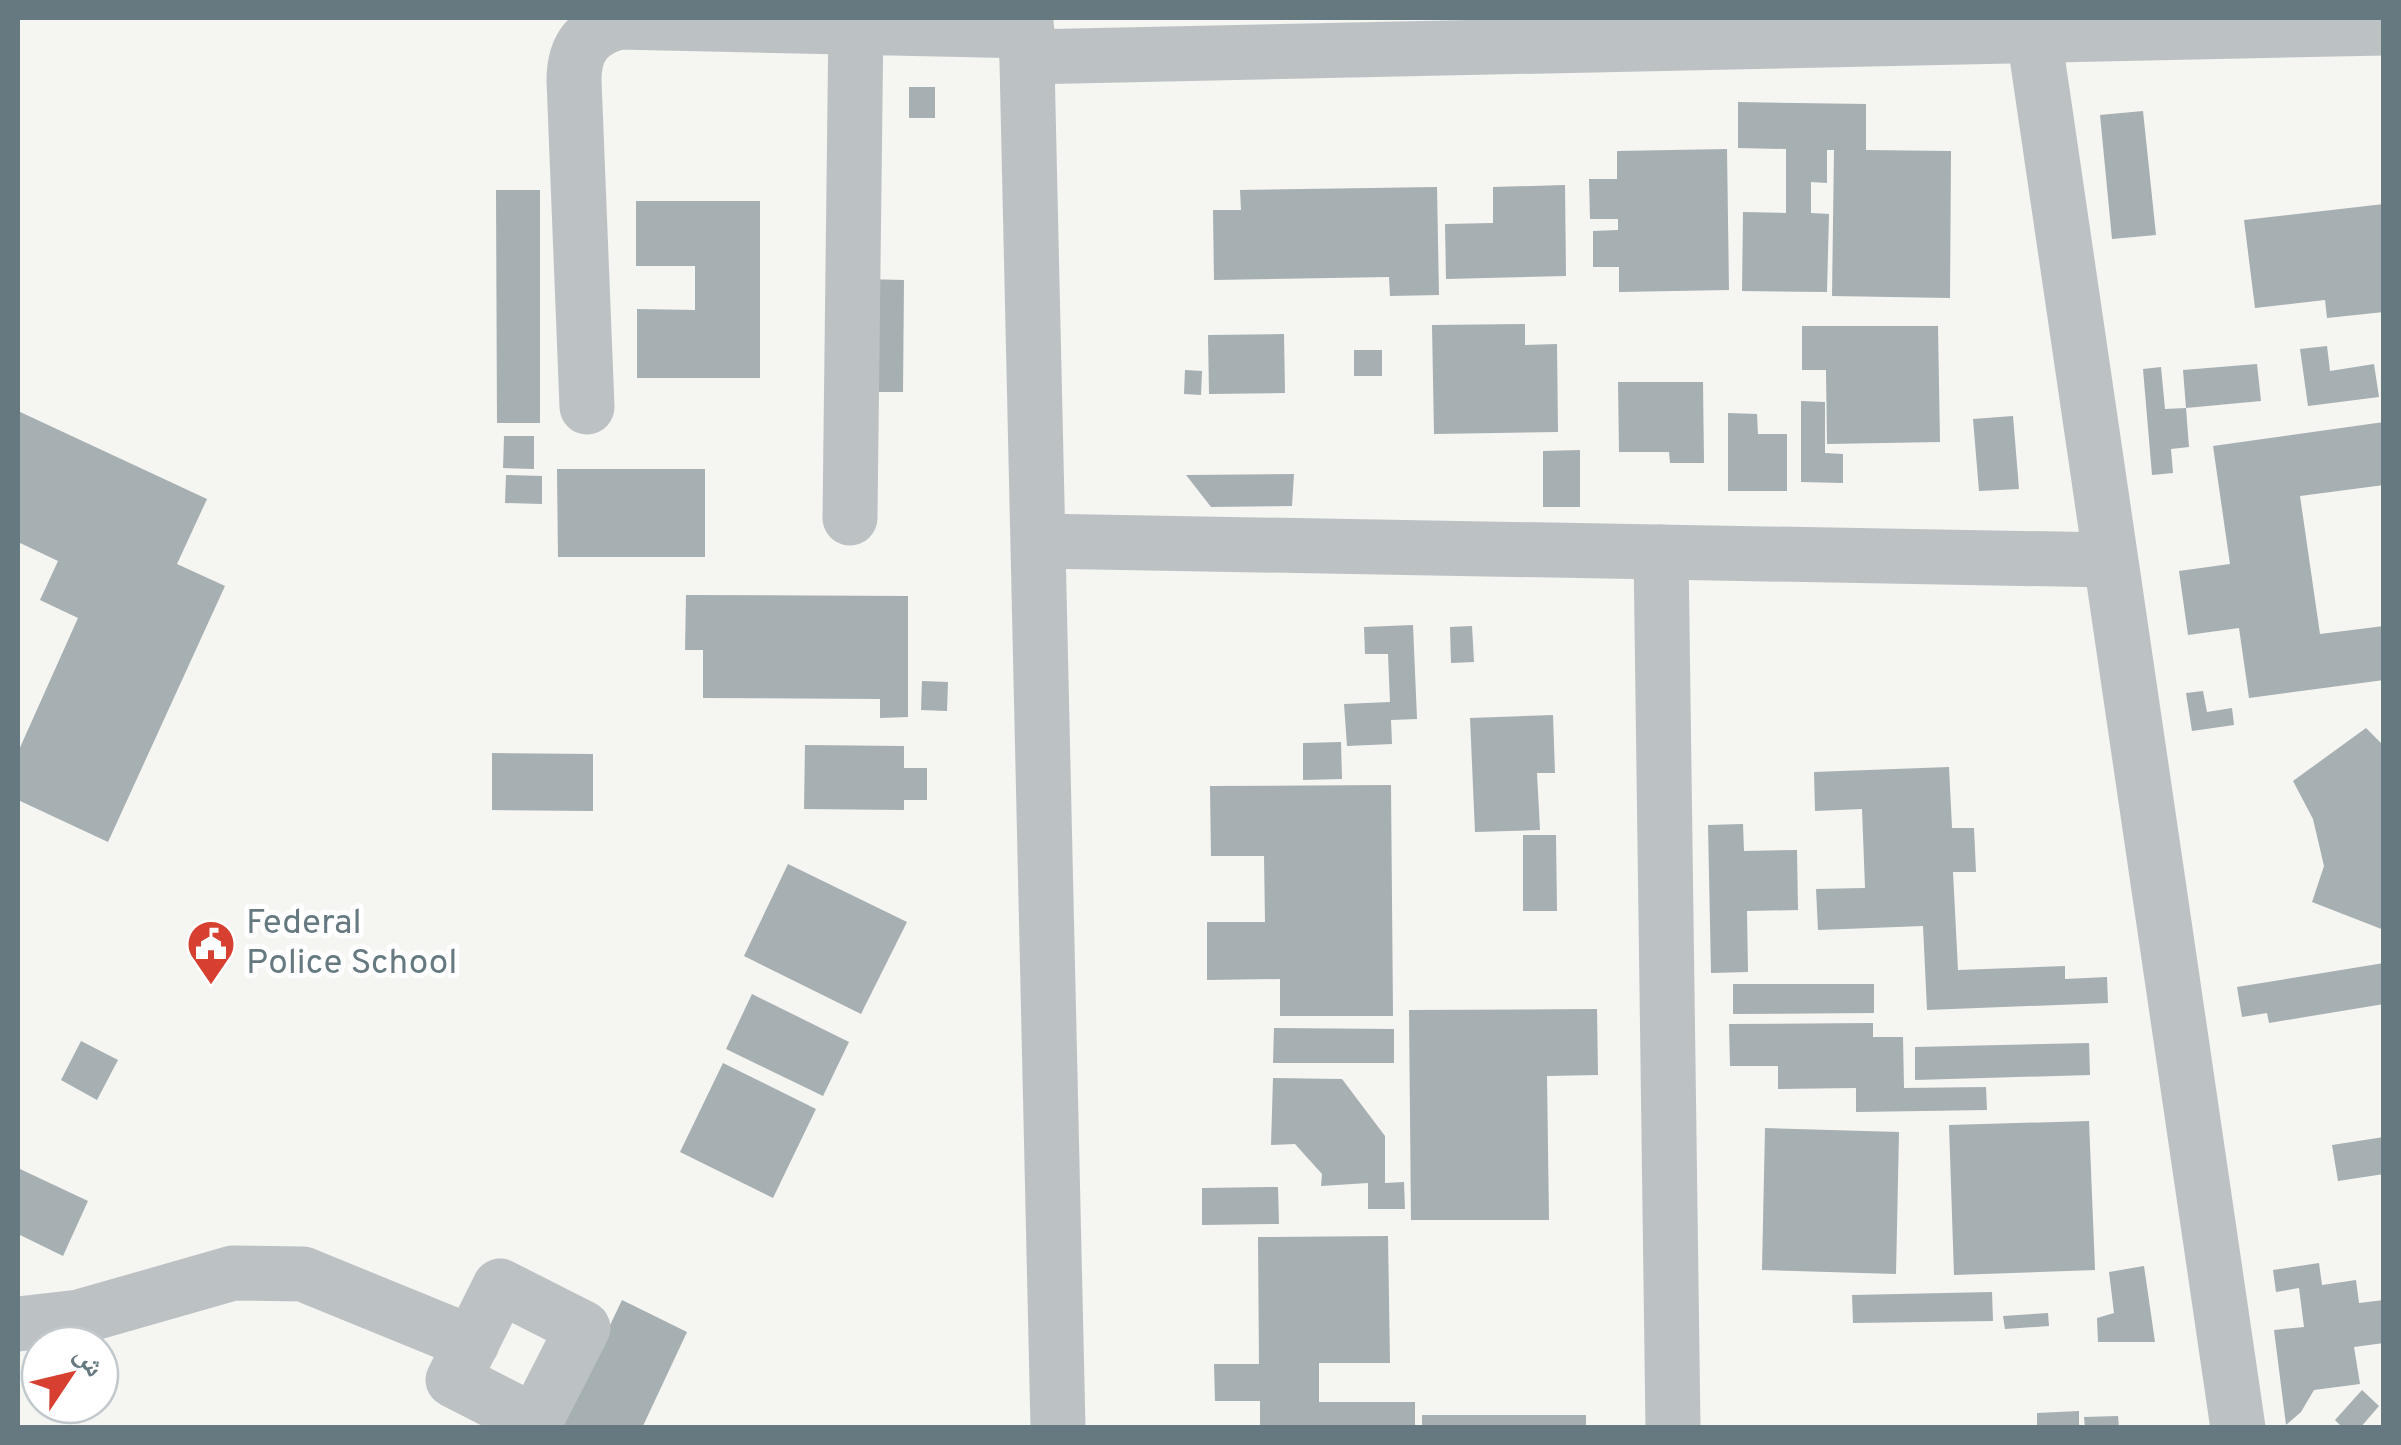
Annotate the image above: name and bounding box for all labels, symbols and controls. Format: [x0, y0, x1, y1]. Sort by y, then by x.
place label: Federal Police School [246, 902, 457, 986]
public building icon: Federal Police School [185, 918, 237, 986]
north arrow [20, 1325, 120, 1425]
text: ش [65, 1340, 111, 1385]

